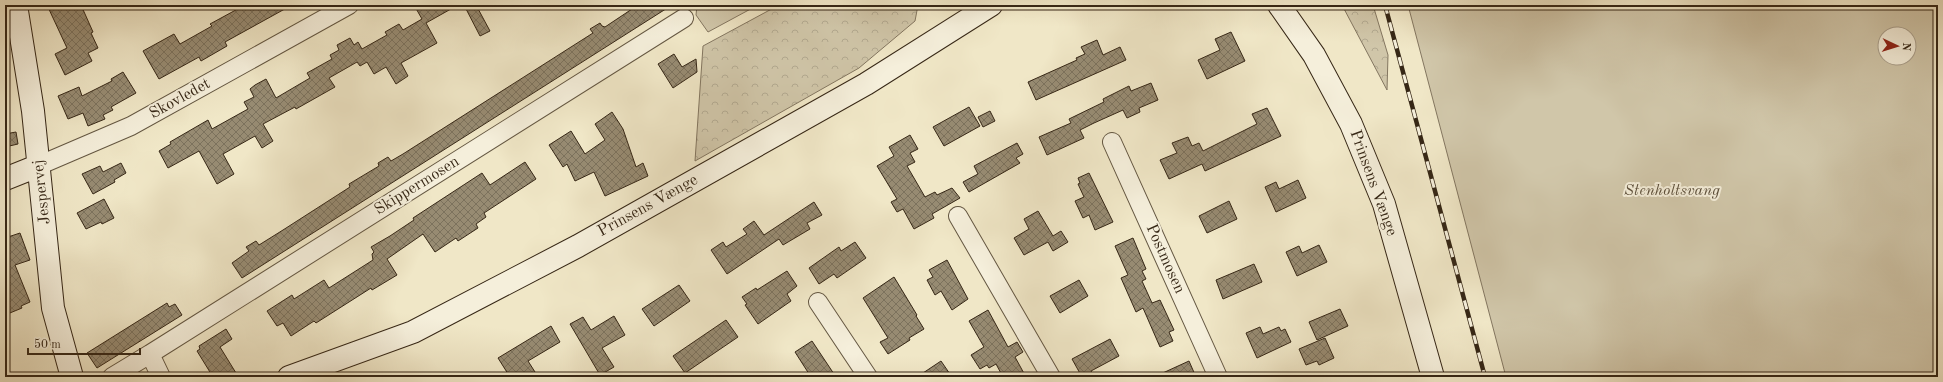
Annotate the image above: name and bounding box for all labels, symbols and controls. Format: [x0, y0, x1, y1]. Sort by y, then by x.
north arrow [1877, 26, 1917, 66]
text: N [1900, 42, 1911, 52]
street label: Skovledet [147, 76, 214, 122]
street label: Prinsens Vænge [1346, 128, 1400, 238]
street label: Skippermosen [372, 153, 463, 218]
street label: Jespervej [31, 159, 53, 225]
street label: Prinsens Vænge [595, 172, 701, 240]
park label: Stenholtsvang [1624, 183, 1720, 199]
street label: Postmosen [1143, 222, 1188, 296]
scale bar [28, 330, 140, 356]
text: 50 m [34, 338, 61, 351]

